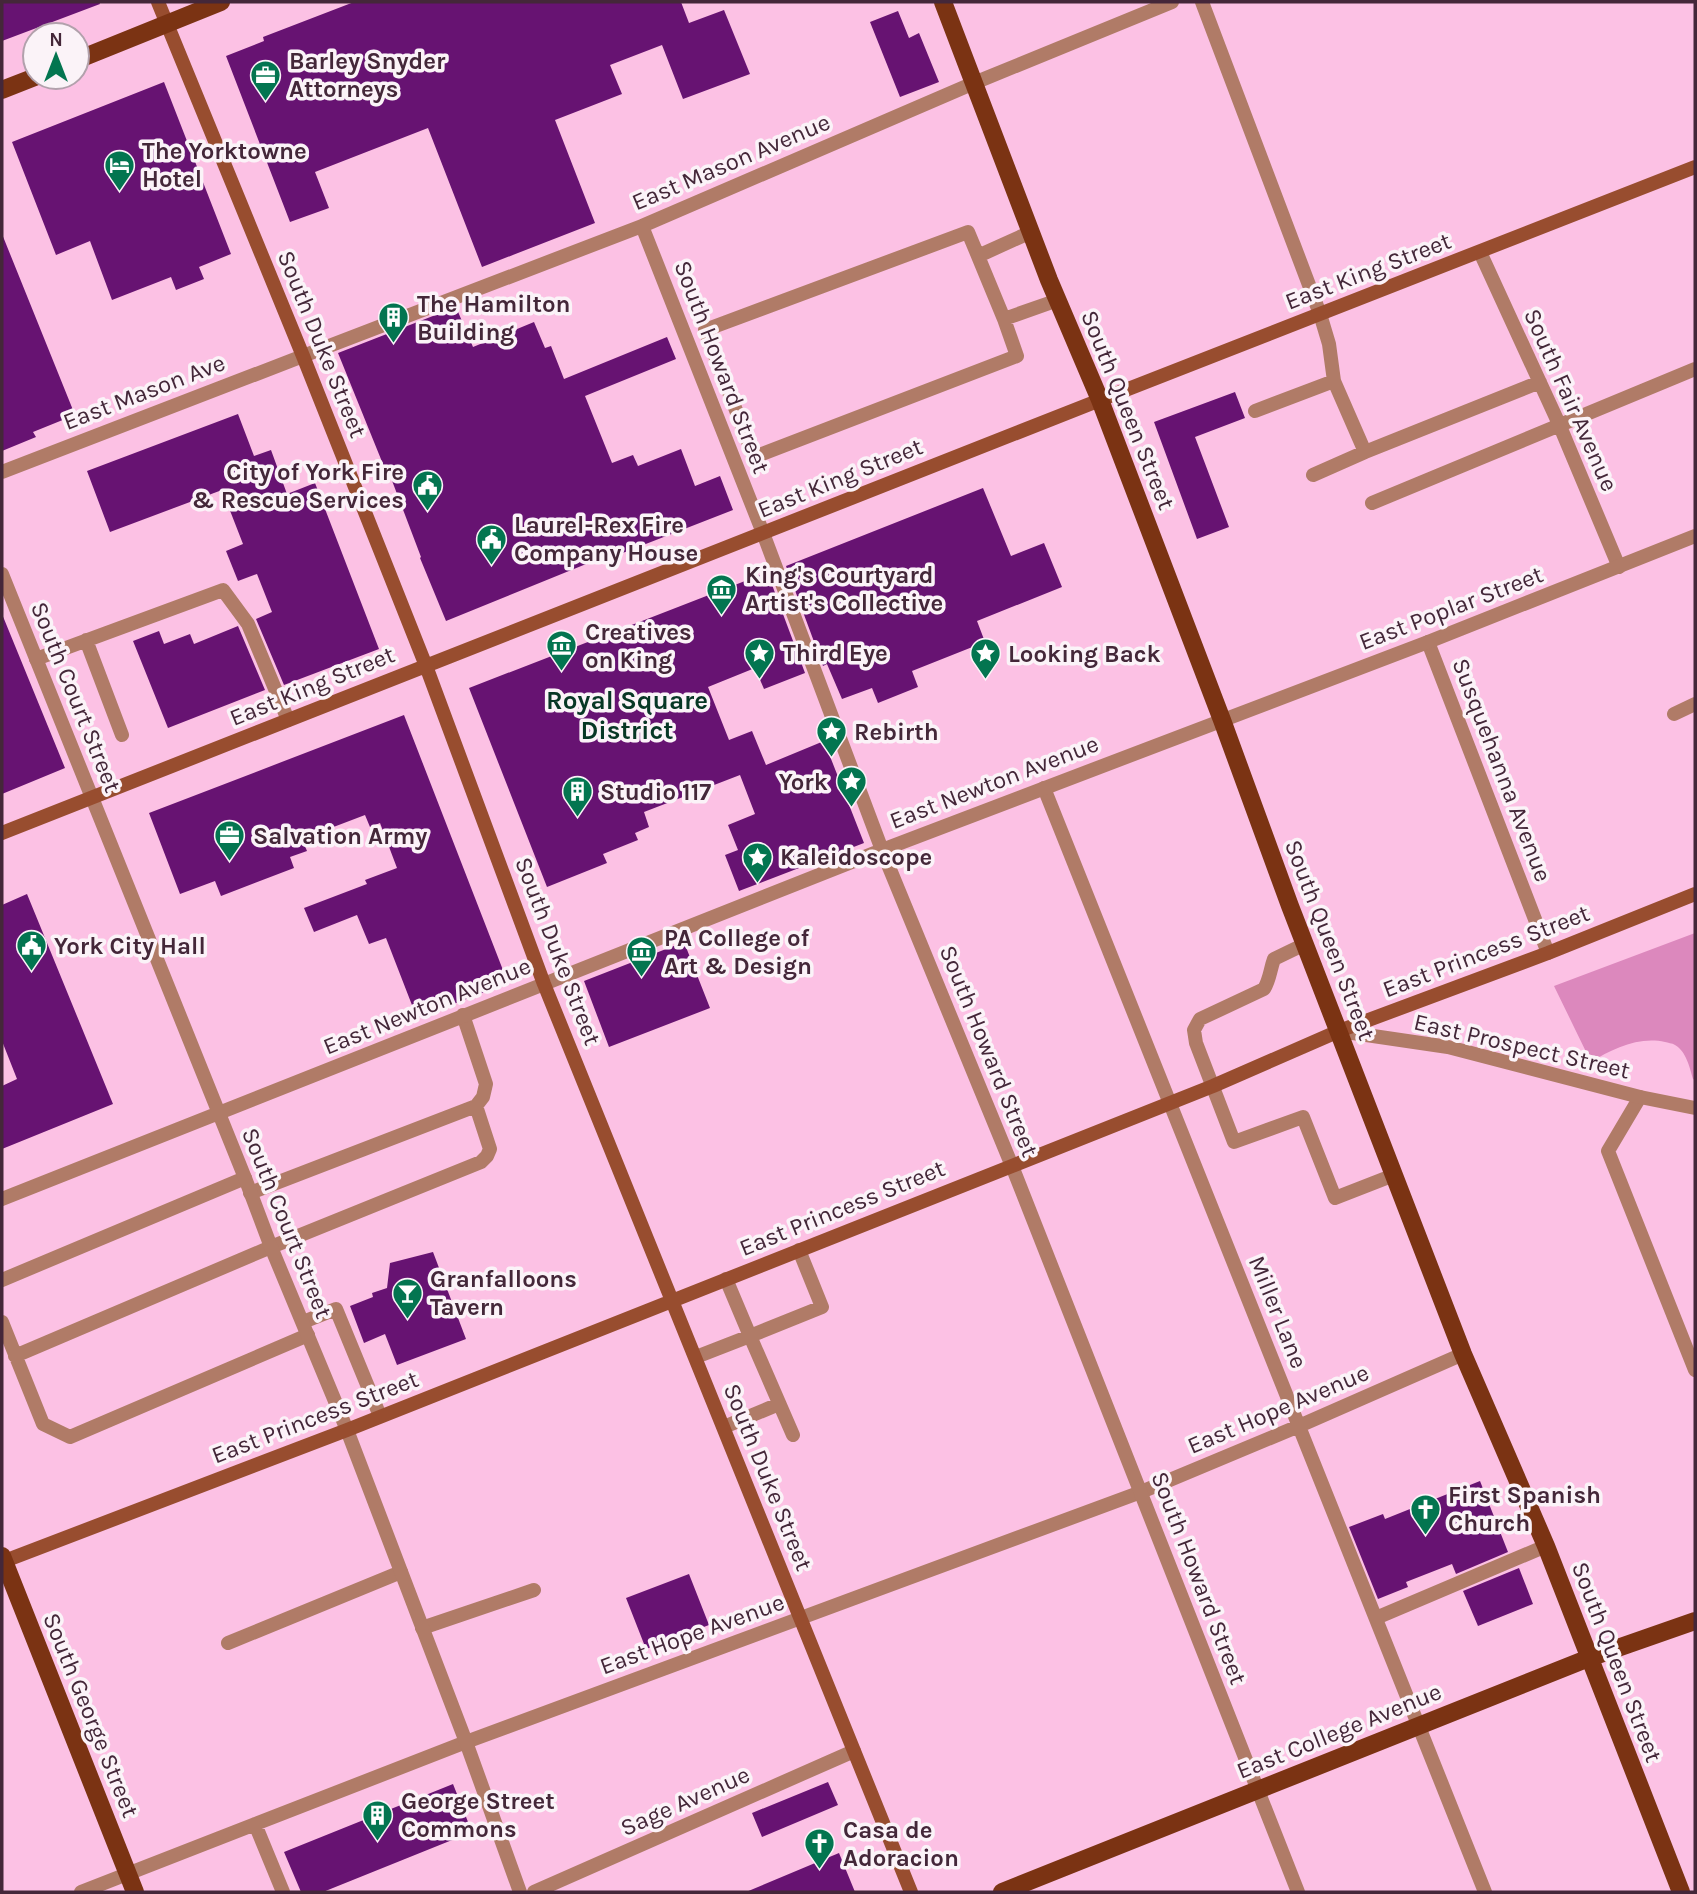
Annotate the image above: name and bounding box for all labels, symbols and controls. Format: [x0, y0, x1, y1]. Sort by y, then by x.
north arrow [21, 21, 91, 91]
text: N [49, 29, 63, 51]
place label: Barley Snyder Attorneys [289, 47, 446, 103]
office icon: Barley Snyder Attorneys [249, 58, 283, 102]
street label: East Mason Avenue [628, 108, 834, 216]
place label: The Yorktowne Hotel [142, 137, 307, 193]
hotel icon: The Yorktowne Hotel [102, 148, 136, 192]
street label: East King Street [1281, 227, 1455, 315]
street label: South Duke Street [272, 246, 372, 442]
street label: South Howard Street [669, 257, 775, 477]
place label: The Hamilton Building [417, 290, 570, 346]
building icon: The Hamilton Building [377, 301, 411, 345]
street label: South Fair Avenue [1518, 304, 1624, 496]
street label: South Queen Street [1075, 306, 1181, 514]
street label: East Mason Ave [59, 348, 229, 436]
street label: East King Street [753, 432, 927, 524]
place label: City of York Fire & Rescue Services [192, 458, 404, 514]
public building icon: City of York Fire & Rescue Services [410, 469, 444, 513]
place label: Laurel-Rex Fire Company House [514, 511, 698, 567]
public building icon: Laurel-Rex Fire Company House [474, 522, 508, 566]
street label: East Poplar Street [1355, 560, 1547, 656]
place label: King's Courtyard Artist's Collective [745, 561, 943, 617]
museum icon: King's Courtyard Artist's Collective [705, 572, 739, 616]
street label: South Court Street [25, 598, 127, 796]
place label: Creatives on King [585, 618, 692, 674]
museum icon: Creatives on King [545, 629, 579, 673]
place icon: Third Eye [743, 636, 777, 680]
place icon: Looking Back [968, 637, 1002, 681]
place label: Third Eye [783, 639, 888, 667]
street label: East King Street [225, 640, 399, 732]
place label: Looking Back [1008, 640, 1161, 668]
street label: Susquehanna Avenue [1446, 654, 1558, 886]
district label: Royal Square District [546, 685, 708, 746]
place icon: Rebirth [814, 715, 848, 759]
place label: Rebirth [854, 718, 939, 746]
street label: East Newton Avenue [886, 729, 1102, 835]
place icon: York [834, 765, 868, 809]
place label: York [779, 768, 828, 796]
building icon: Studio 117 [560, 775, 594, 819]
place label: Studio 117 [600, 778, 711, 806]
office icon: Salvation Army [213, 819, 247, 863]
place label: Salvation Army [253, 822, 427, 850]
street label: South Queen Street [1279, 836, 1381, 1044]
place icon: Kaleidoscope [740, 840, 774, 884]
place label: Kaleidoscope [780, 843, 932, 871]
street label: South Duke Street [509, 853, 607, 1049]
street label: East Princess Street [1379, 899, 1593, 1003]
place label: PA College of Art & Design [664, 924, 812, 980]
public building icon: York City Hall [14, 929, 48, 973]
place label: York City Hall [54, 932, 206, 960]
museum icon: PA College of Art & Design [624, 935, 658, 979]
street label: South Howard Street [934, 941, 1044, 1161]
street label: East Newton Avenue [319, 952, 535, 1060]
street label: East Prospect Street [1411, 1007, 1633, 1085]
street label: South Court Street [236, 1124, 338, 1322]
street label: East Princess Street [735, 1154, 949, 1262]
street label: Miller Lane [1243, 1252, 1313, 1372]
place label: Granfalloons Tavern [430, 1265, 577, 1321]
bar icon: Granfalloons Tavern [390, 1276, 424, 1320]
street label: East Hope Avenue [1183, 1358, 1373, 1460]
street label: East Princess Street [208, 1365, 422, 1469]
street label: South Duke Street [718, 1379, 818, 1575]
street label: South Howard Street [1146, 1468, 1252, 1688]
place label: First Spanish Church [1448, 1481, 1601, 1537]
church icon: First Spanish Church [1408, 1492, 1442, 1536]
street label: South Queen Street [1566, 1558, 1668, 1766]
street label: East Hope Avenue [596, 1588, 788, 1680]
street label: South George Street [37, 1609, 145, 1821]
street label: East College Avenue [1233, 1677, 1445, 1785]
street label: Sage Avenue [616, 1760, 754, 1842]
place label: George Street Commons [401, 1787, 555, 1843]
building icon: George Street Commons [361, 1798, 395, 1842]
place label: Casa de Adoracion [843, 1816, 959, 1872]
church icon: Casa de Adoracion [803, 1827, 837, 1871]

